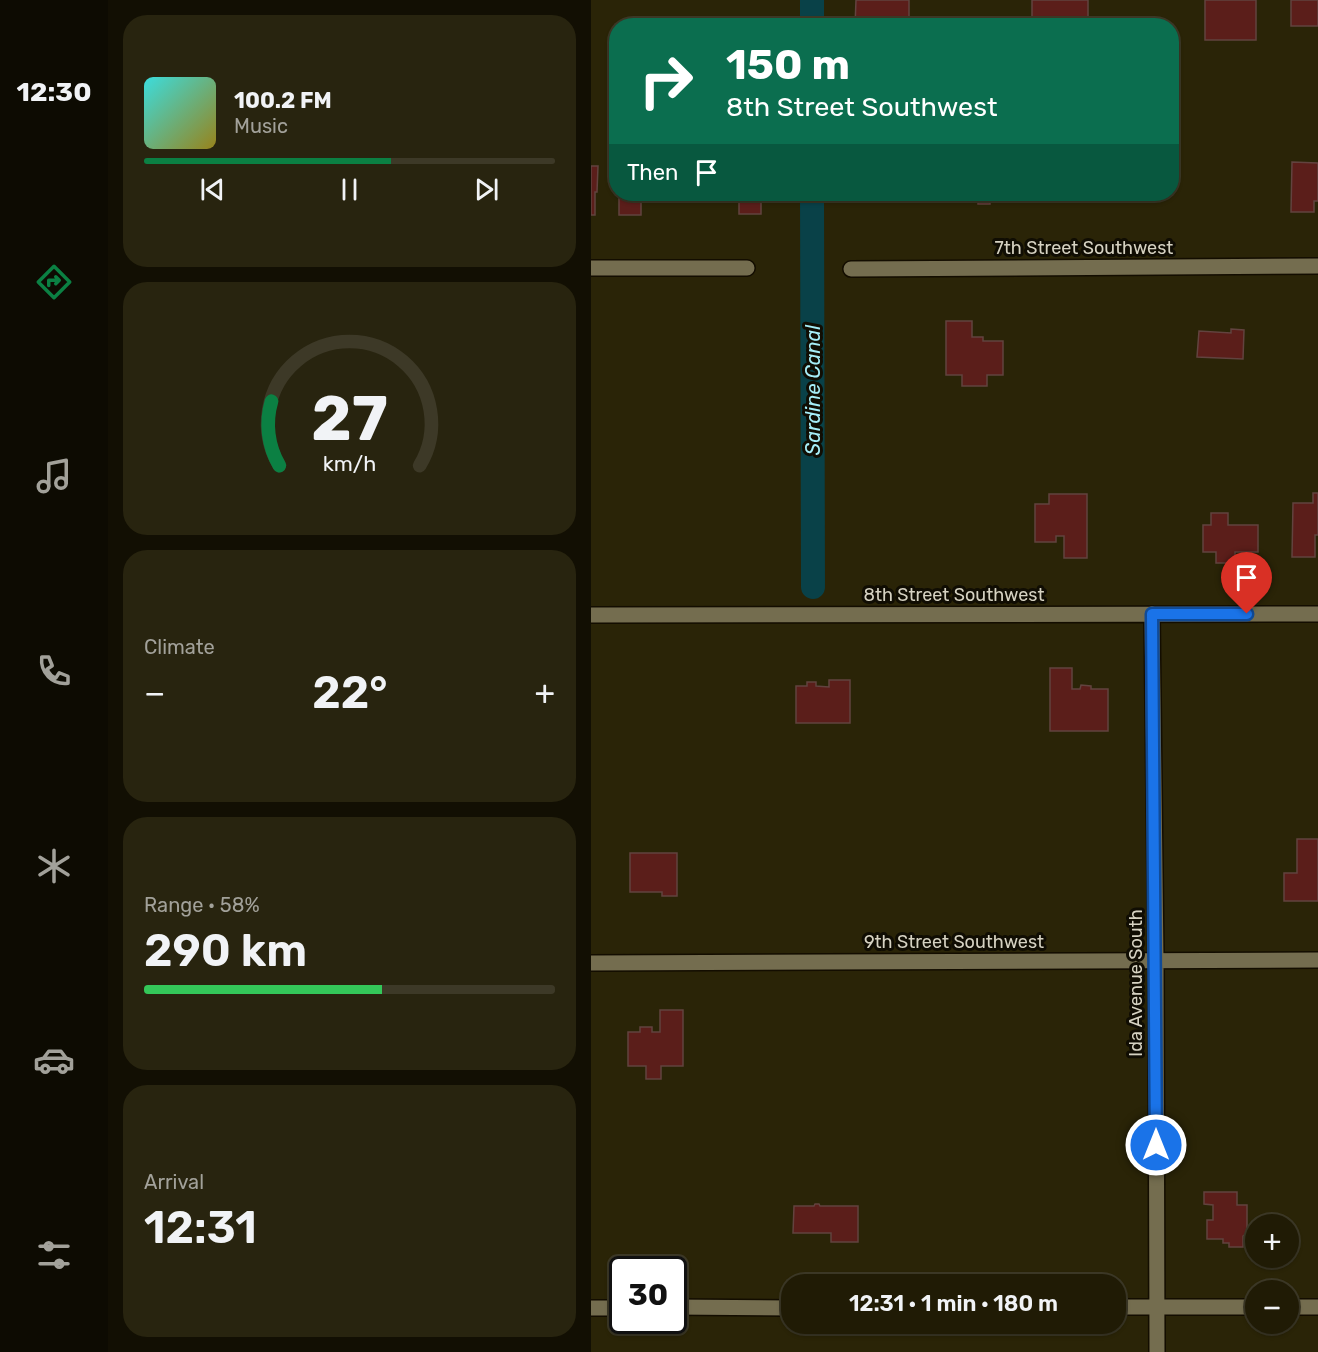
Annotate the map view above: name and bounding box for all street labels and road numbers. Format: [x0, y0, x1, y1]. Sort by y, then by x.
street label: 7th Street Southwest [995, 237, 1173, 259]
street label: 8th Street Southwest [863, 584, 1045, 606]
street label: Ida Avenue South [1125, 909, 1147, 1057]
street label: 9th Street Southwest [864, 931, 1044, 953]

